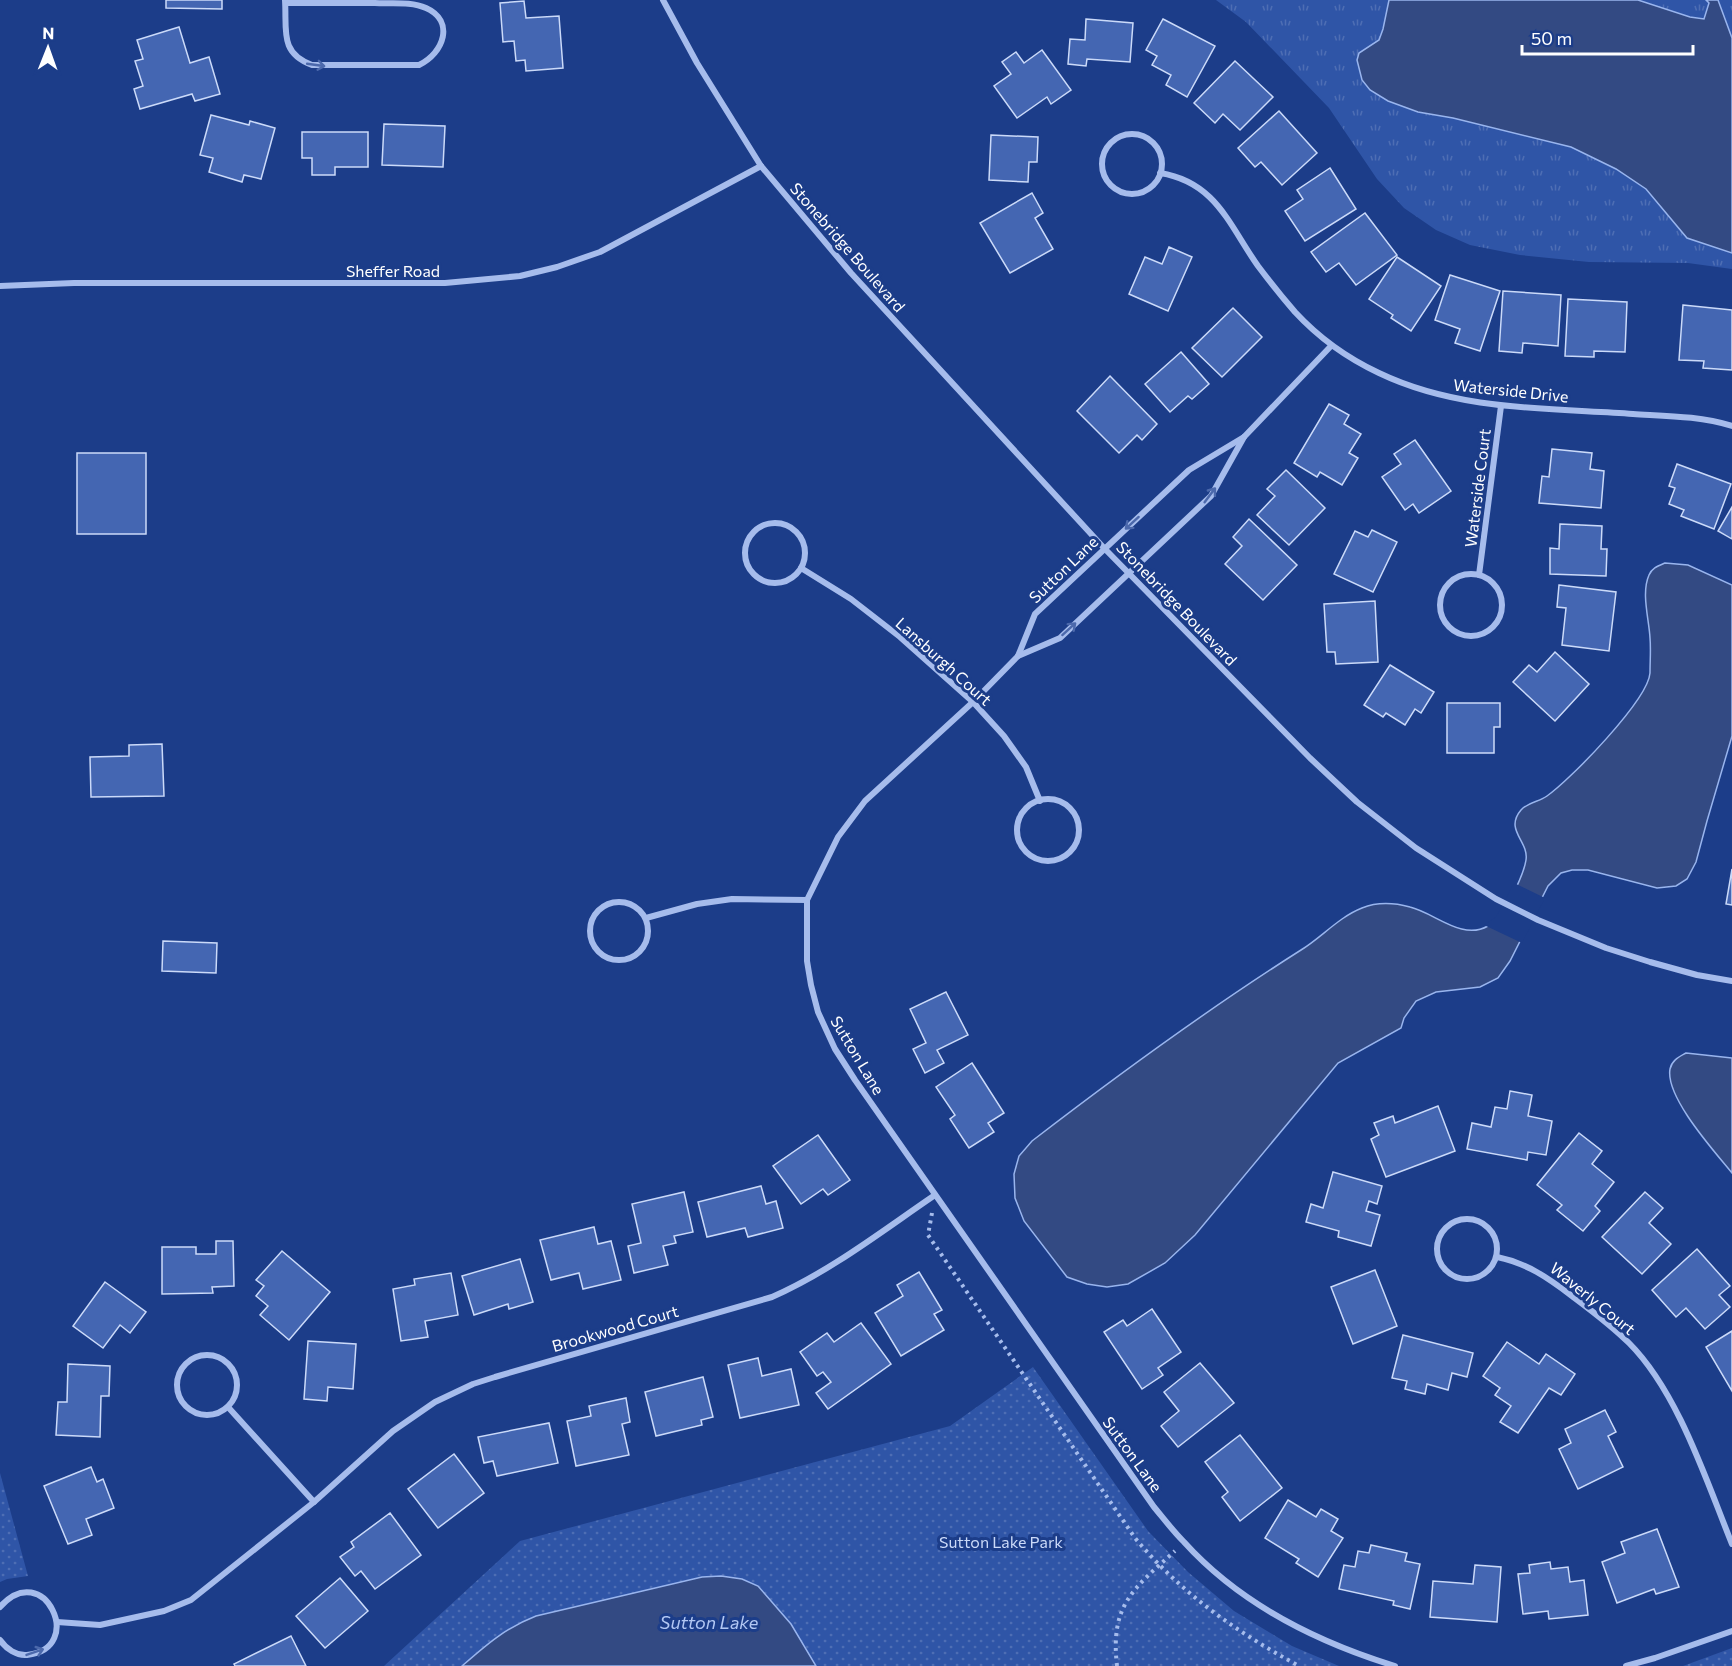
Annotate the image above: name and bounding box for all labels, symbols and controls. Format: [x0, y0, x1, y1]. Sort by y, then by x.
north arrow [18, 18, 78, 78]
scale bar [1522, 18, 1693, 56]
text: N [42, 23, 54, 42]
text: 50 m [1531, 27, 1572, 49]
one-way arrow [306, 59, 326, 70]
street label: Stonebridge Boulevard [787, 179, 909, 315]
street label: Sheffer Road [346, 261, 440, 280]
street label: Waterside Drive [1453, 375, 1569, 405]
street label: Waterside Court [1460, 427, 1494, 548]
one-way arrow [1204, 487, 1217, 503]
one-way arrow [1124, 516, 1139, 530]
street label: Sutton Lane [1025, 532, 1101, 606]
street label: Stonebridge Boulevard [1113, 537, 1241, 669]
street label: Lansburgh Court [892, 613, 996, 709]
one-way arrow [1062, 622, 1077, 636]
street label: Sutton Lane [827, 1012, 889, 1098]
street label: Waverly Court [1547, 1258, 1640, 1338]
street label: Brookwood Court [550, 1301, 681, 1355]
street label: Sutton Lane [1099, 1413, 1167, 1495]
park label: Sutton Lake Park [939, 1532, 1063, 1551]
water label: Sutton Lake [660, 1611, 759, 1633]
one-way arrow [25, 1645, 44, 1656]

